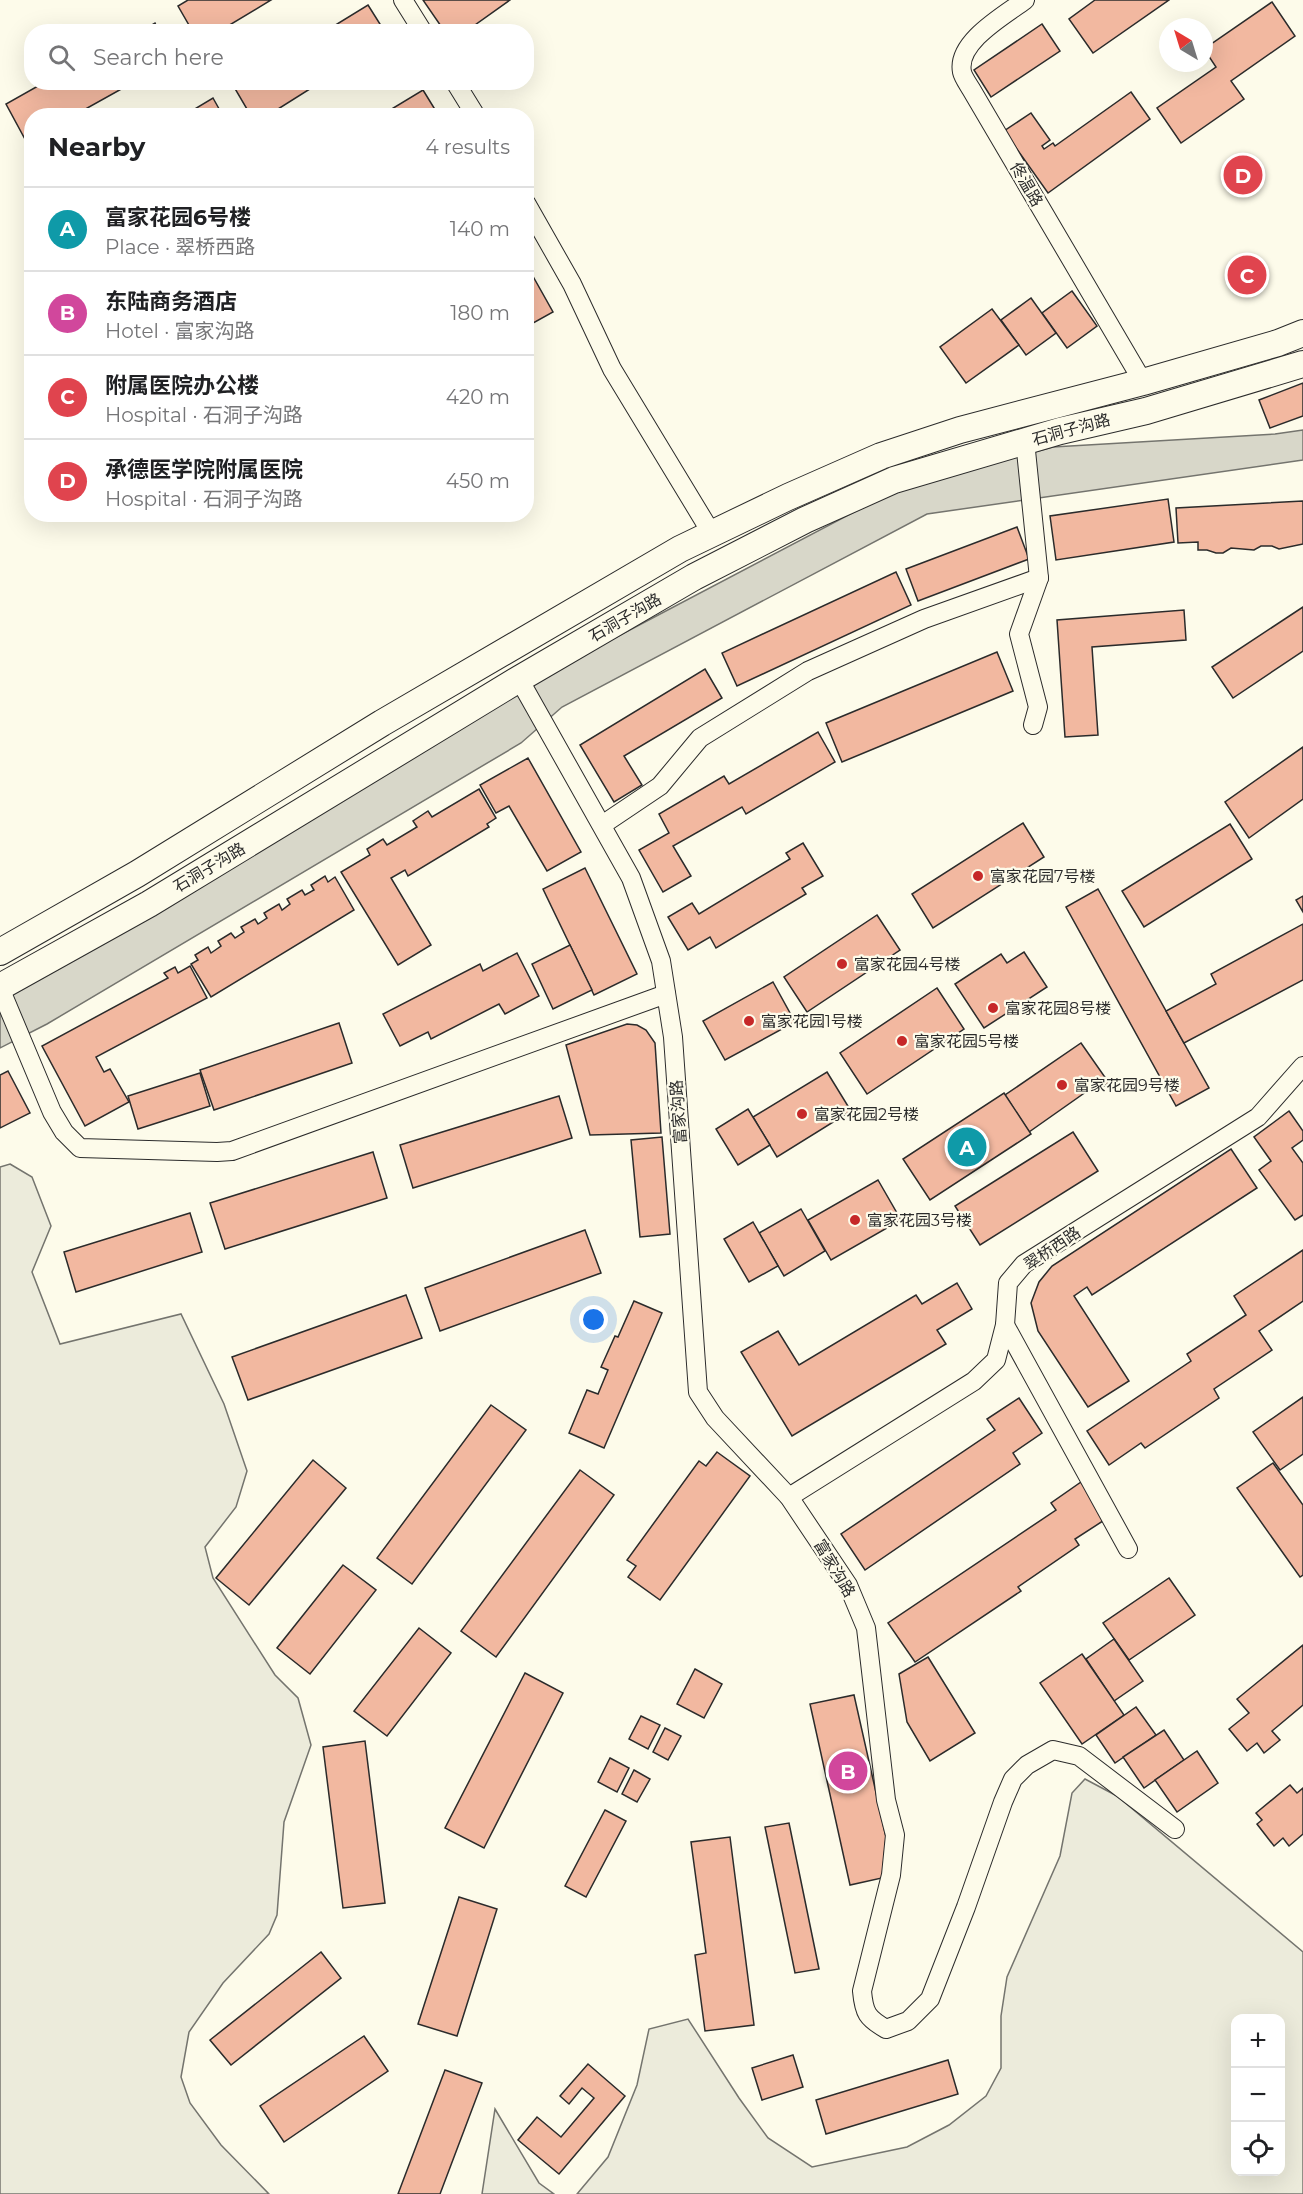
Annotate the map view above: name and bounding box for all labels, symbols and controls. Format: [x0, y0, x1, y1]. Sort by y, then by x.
north arrow [1159, 18, 1213, 72]
search box [24, 24, 534, 90]
icon: search [45, 41, 78, 74]
text: Search here [93, 44, 224, 71]
text: Nearby [48, 131, 145, 163]
text: 4 results [425, 135, 510, 159]
pin: D [1224, 152, 1262, 198]
street label: 佟温路 [1006, 159, 1047, 210]
text: 富家花园6号楼 [105, 204, 251, 231]
text: A [60, 217, 75, 241]
text: 140 m [450, 217, 510, 241]
text: Place · 翠桥西路 [105, 235, 255, 259]
pin: C [1228, 252, 1266, 298]
text: 东陆商务酒店 [105, 288, 237, 315]
text: B [60, 301, 75, 325]
text: 180 m [450, 301, 510, 325]
text: Hotel · 富家沟路 [105, 319, 255, 343]
text: 附属医院办公楼 [105, 372, 259, 399]
text: C [60, 385, 75, 409]
text: 420 m [446, 385, 510, 409]
text: Hospital · 石洞子沟路 [105, 403, 303, 427]
street label: 石洞子沟路 [1030, 410, 1112, 449]
text: 承德医学院附属医院 [105, 456, 303, 483]
text: D [59, 469, 76, 493]
text: 450 m [446, 469, 510, 493]
text: Hospital · 石洞子沟路 [105, 487, 303, 511]
street label: 石洞子沟路 [586, 589, 665, 646]
street label: 石洞子沟路 [170, 839, 248, 896]
place label: 富家花园7号楼 [990, 867, 1095, 886]
marker: 富家花园7号楼 [971, 869, 985, 883]
place label: 富家花园4号楼 [854, 955, 961, 974]
marker: 富家花园4号楼 [835, 957, 849, 971]
place label: 富家花园8号楼 [1005, 999, 1111, 1018]
marker: 富家花园8号楼 [986, 1001, 1000, 1015]
place label: 富家花园1号楼 [761, 1012, 863, 1031]
marker: 富家花园1号楼 [742, 1014, 756, 1028]
place label: 富家花园5号楼 [914, 1032, 1019, 1051]
marker: 富家花园5号楼 [895, 1034, 909, 1048]
place label: 富家花园9号楼 [1074, 1076, 1180, 1095]
marker: 富家花园9号楼 [1055, 1078, 1069, 1092]
street label: 富家沟路 [667, 1079, 690, 1145]
place label: 富家花园2号楼 [814, 1105, 919, 1124]
marker: 富家花园2号楼 [795, 1107, 809, 1121]
pin: A [948, 1124, 986, 1170]
place label: 富家花园3号楼 [867, 1211, 972, 1230]
marker: 富家花园3号楼 [848, 1213, 862, 1227]
street label: 翠桥西路 [1020, 1223, 1084, 1274]
your location [579, 1305, 608, 1334]
street label: 富家沟路 [810, 1536, 859, 1601]
pin: B [828, 1748, 868, 1794]
map controls [1231, 2014, 1285, 2176]
button: + [1231, 2014, 1285, 2068]
button: − [1231, 2068, 1285, 2122]
button: locate [1231, 2122, 1285, 2176]

